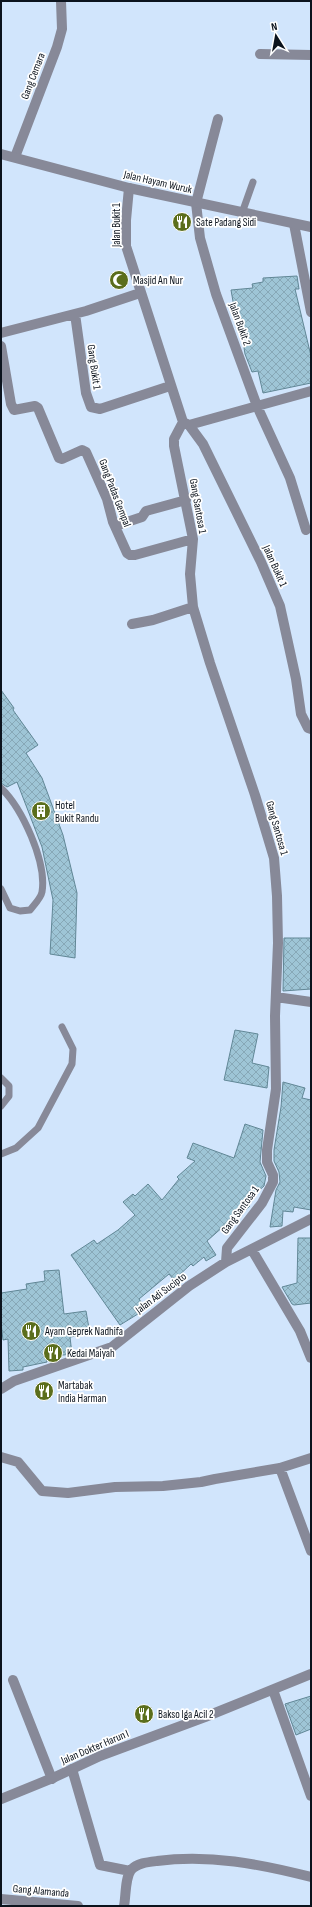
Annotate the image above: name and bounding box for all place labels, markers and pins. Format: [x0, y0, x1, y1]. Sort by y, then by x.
restaurant icon: Sate Padang Sidi [171, 211, 193, 233]
place label: Sate Padang Sidi [196, 216, 256, 229]
mosque icon: Masjid An Nur [108, 269, 130, 291]
place label: Masjid An Nur [133, 274, 183, 287]
place label: Hotel Bukit Randu [55, 799, 99, 825]
building icon: Hotel Bukit Randu [30, 800, 52, 822]
restaurant icon: Ayam Geprek Nadhifa [20, 1320, 42, 1342]
place label: Ayam Geprek Nadhifa [44, 1325, 123, 1338]
restaurant icon: Kedai Maiyah [42, 1342, 64, 1364]
place label: Kedai Maiyah [67, 1347, 115, 1360]
place label: Martabak India Harman [58, 1379, 107, 1405]
restaurant icon: Martabak India Harman [33, 1380, 55, 1402]
restaurant icon: Bakso Iga Acil 2 [133, 1703, 155, 1725]
place label: Bakso Iga Acil 2 [158, 1708, 214, 1721]

